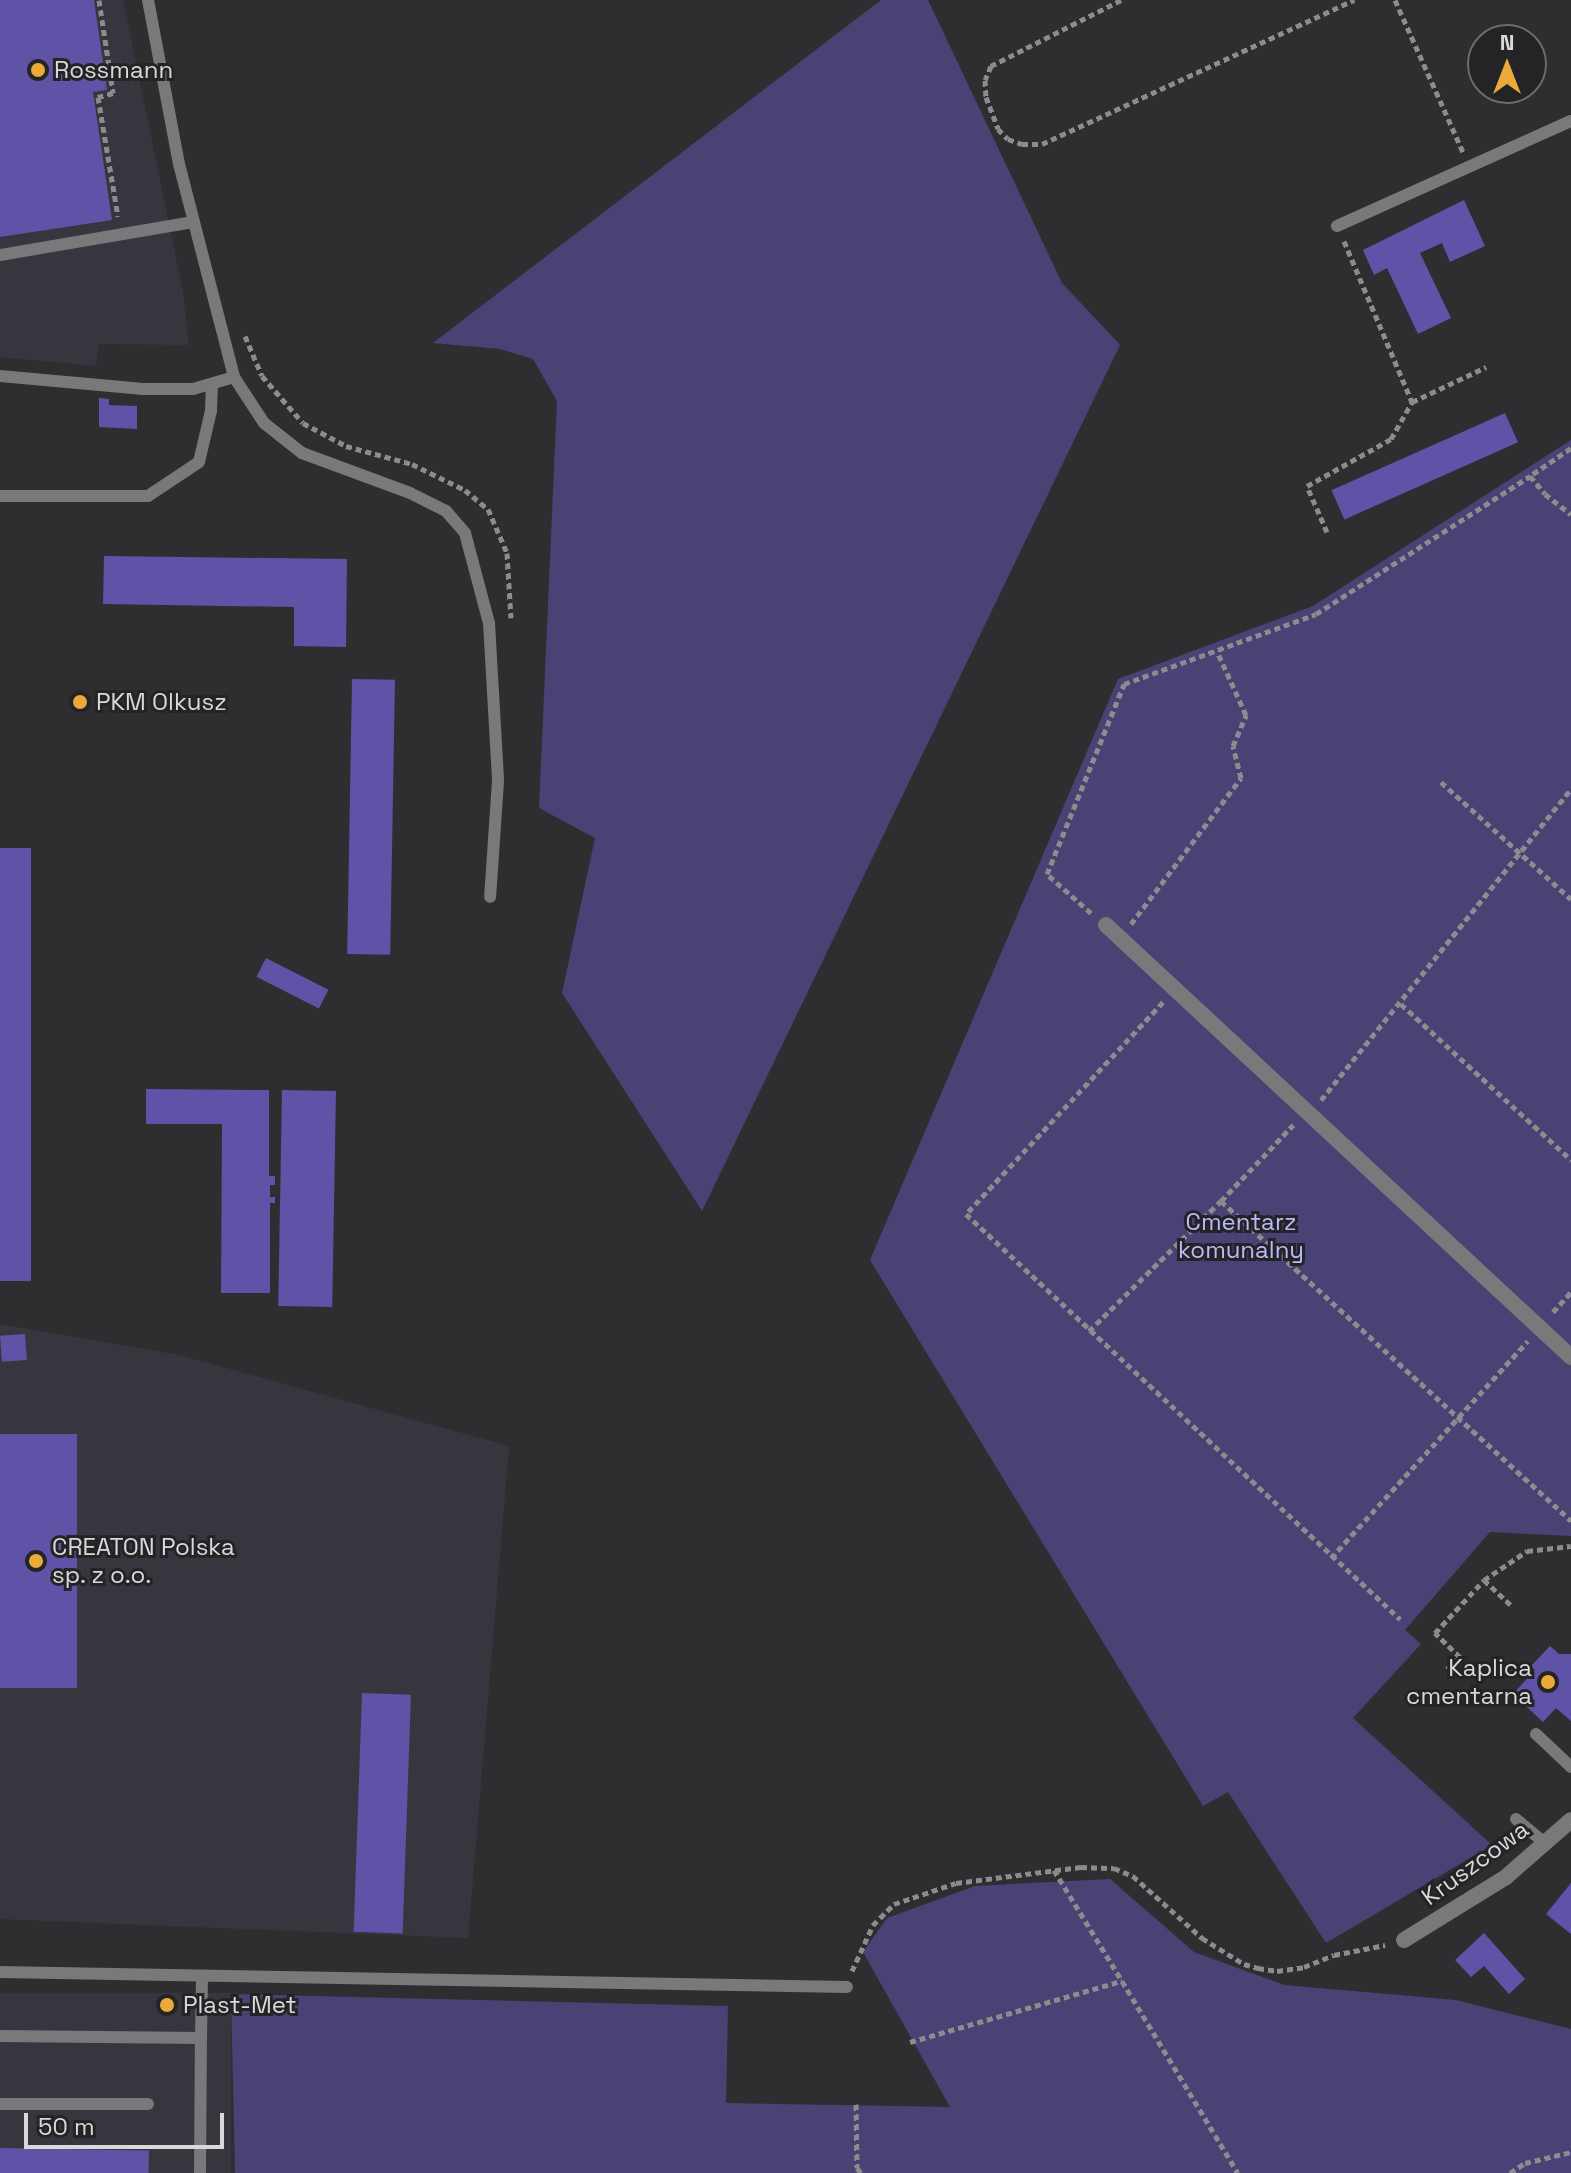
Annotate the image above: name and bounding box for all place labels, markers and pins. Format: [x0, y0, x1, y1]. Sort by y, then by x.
place label: Rossmann [54, 56, 173, 84]
marker: Rossmann [29, 61, 47, 79]
place label: PKM Olkusz [96, 688, 227, 716]
marker: PKM Olkusz [71, 693, 89, 711]
place label: CREATON Polska sp. z o.o. [52, 1533, 235, 1589]
marker: CREATON Polska sp. z o.o. [27, 1552, 45, 1570]
place label: Kaplica cmentarna [1406, 1654, 1532, 1710]
marker: Kaplica cmentarna [1539, 1673, 1557, 1691]
place label: Plast-Met [183, 1991, 296, 2019]
marker: Plast-Met [158, 1996, 176, 2014]

